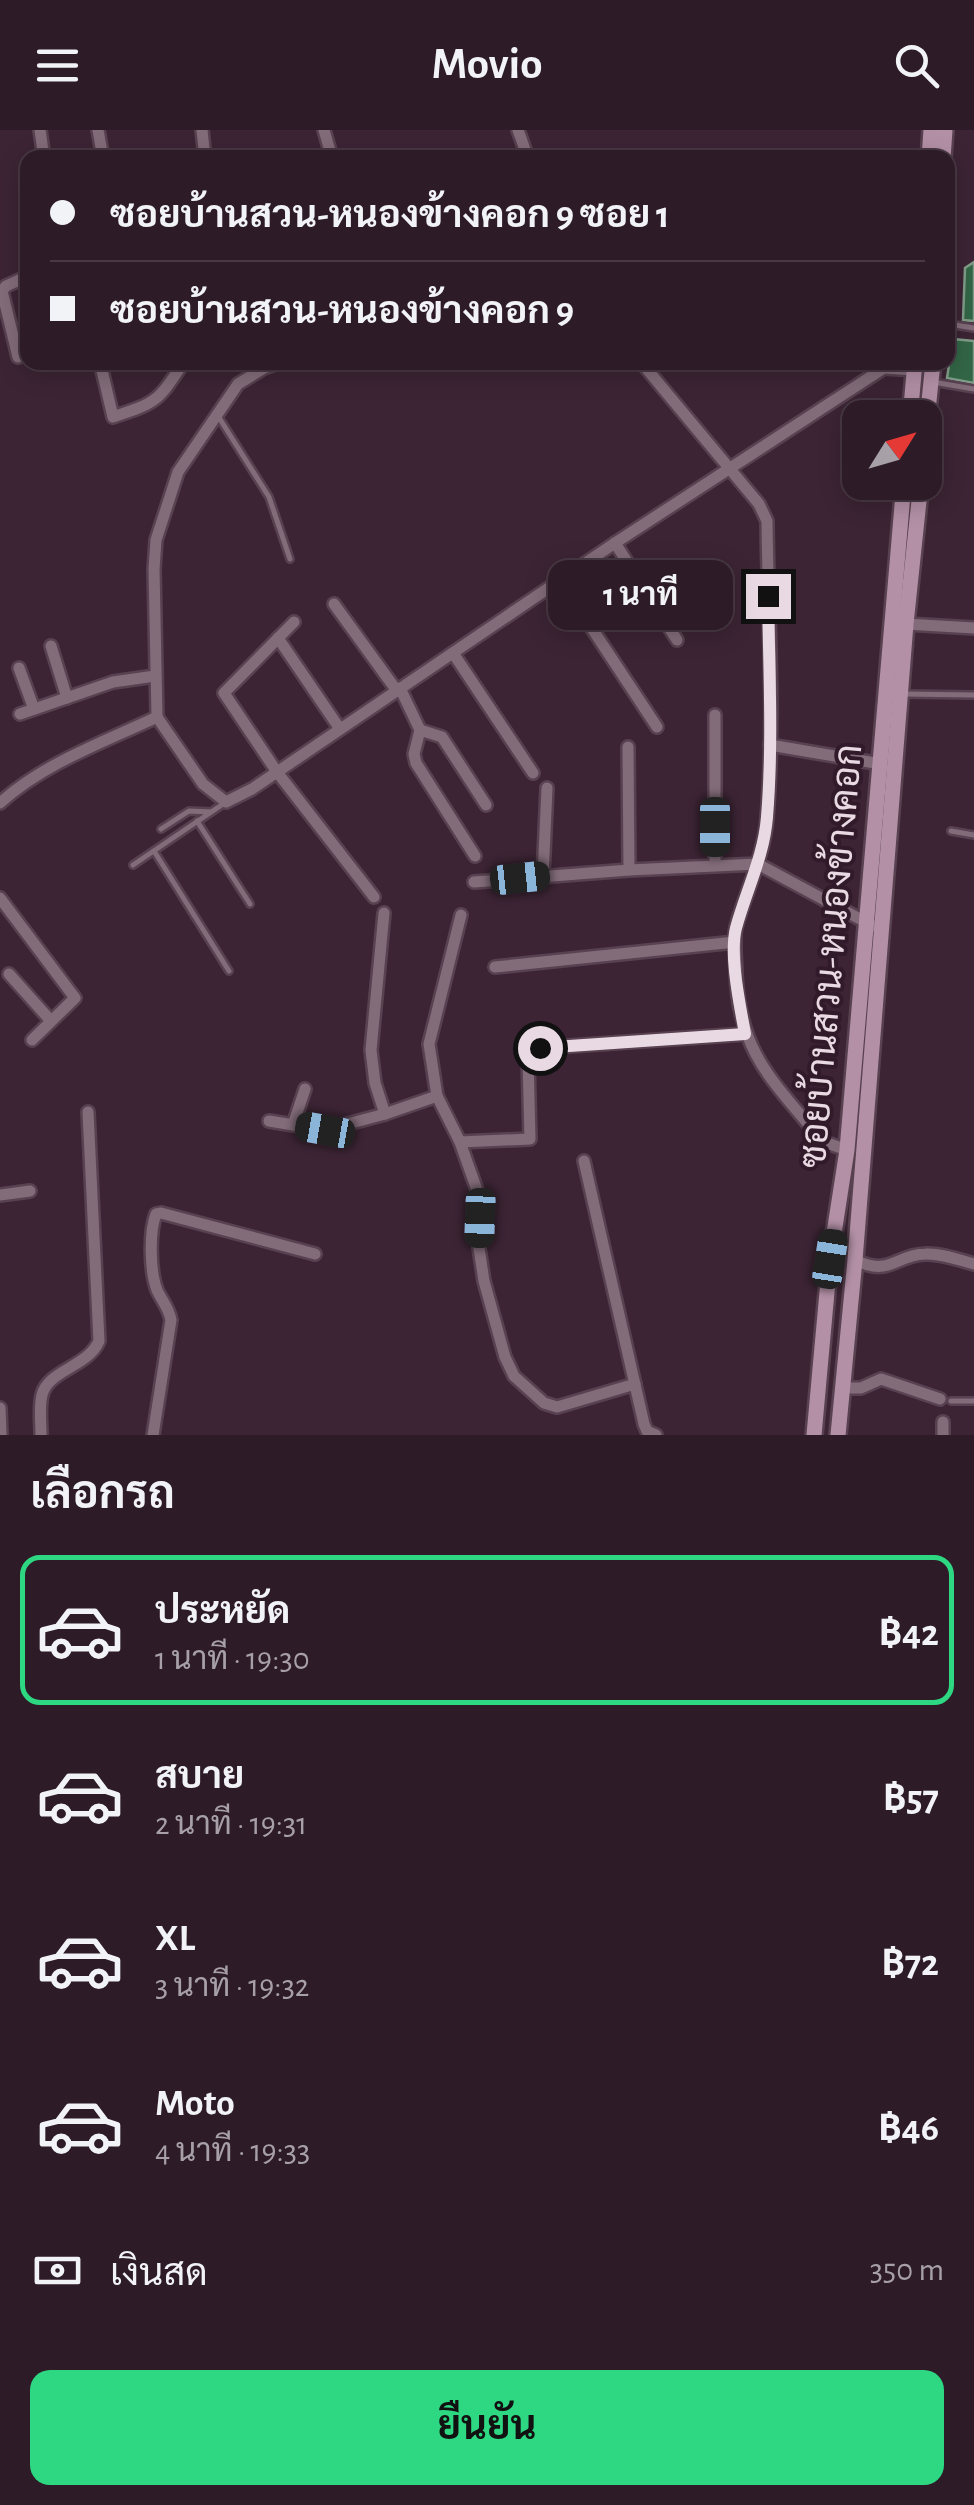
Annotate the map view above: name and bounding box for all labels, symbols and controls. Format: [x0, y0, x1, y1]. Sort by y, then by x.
icon: menu [30, 38, 85, 93]
icon: search [889, 38, 944, 93]
text: Movio [432, 42, 542, 87]
text: ซอยบ้านสวน-หนองข้างคอก 9 ซอย 1 [110, 197, 670, 235]
text: ซอยบ้านสวน-หนองข้างคอก 9 [110, 293, 574, 331]
north arrow [842, 400, 942, 500]
map controls [842, 400, 942, 500]
callout: 1 นาที [548, 561, 733, 631]
route end [746, 574, 791, 619]
text: 1 นาที [603, 579, 678, 611]
street label: ซอยบ้านสวน-หนองข้างคอก [789, 742, 869, 1170]
car [700, 797, 730, 857]
car [489, 860, 551, 896]
route start [518, 1026, 563, 1071]
car [293, 1110, 357, 1150]
car [464, 1187, 496, 1249]
car [810, 1227, 850, 1291]
text: เลือกรถ [30, 1472, 175, 1517]
icon: car [35, 1585, 125, 1675]
text: ประหยัด [155, 1593, 290, 1631]
text: ฿42 [879, 1615, 939, 1653]
text: 1 นาที · 19:30 [155, 1643, 310, 1675]
icon: car [35, 1750, 125, 1840]
text: สบาย [155, 1758, 244, 1796]
text: ฿57 [883, 1780, 939, 1818]
text: 2 นาที · 19:31 [155, 1808, 307, 1840]
icon: car [35, 1915, 125, 2005]
text: XL [155, 1920, 195, 1958]
text: ฿72 [882, 1945, 939, 1983]
text: 3 นาที · 19:32 [155, 1970, 309, 2002]
icon: car [35, 2080, 125, 2170]
text: Moto [155, 2085, 235, 2123]
text: ฿46 [879, 2110, 939, 2148]
text: 4 นาที · 19:33 [155, 2135, 310, 2167]
icon: cash [30, 2243, 85, 2298]
text: 350 m [870, 2254, 944, 2286]
text: เงินสด [110, 2255, 208, 2293]
button: ยืนยัน [30, 2370, 944, 2485]

